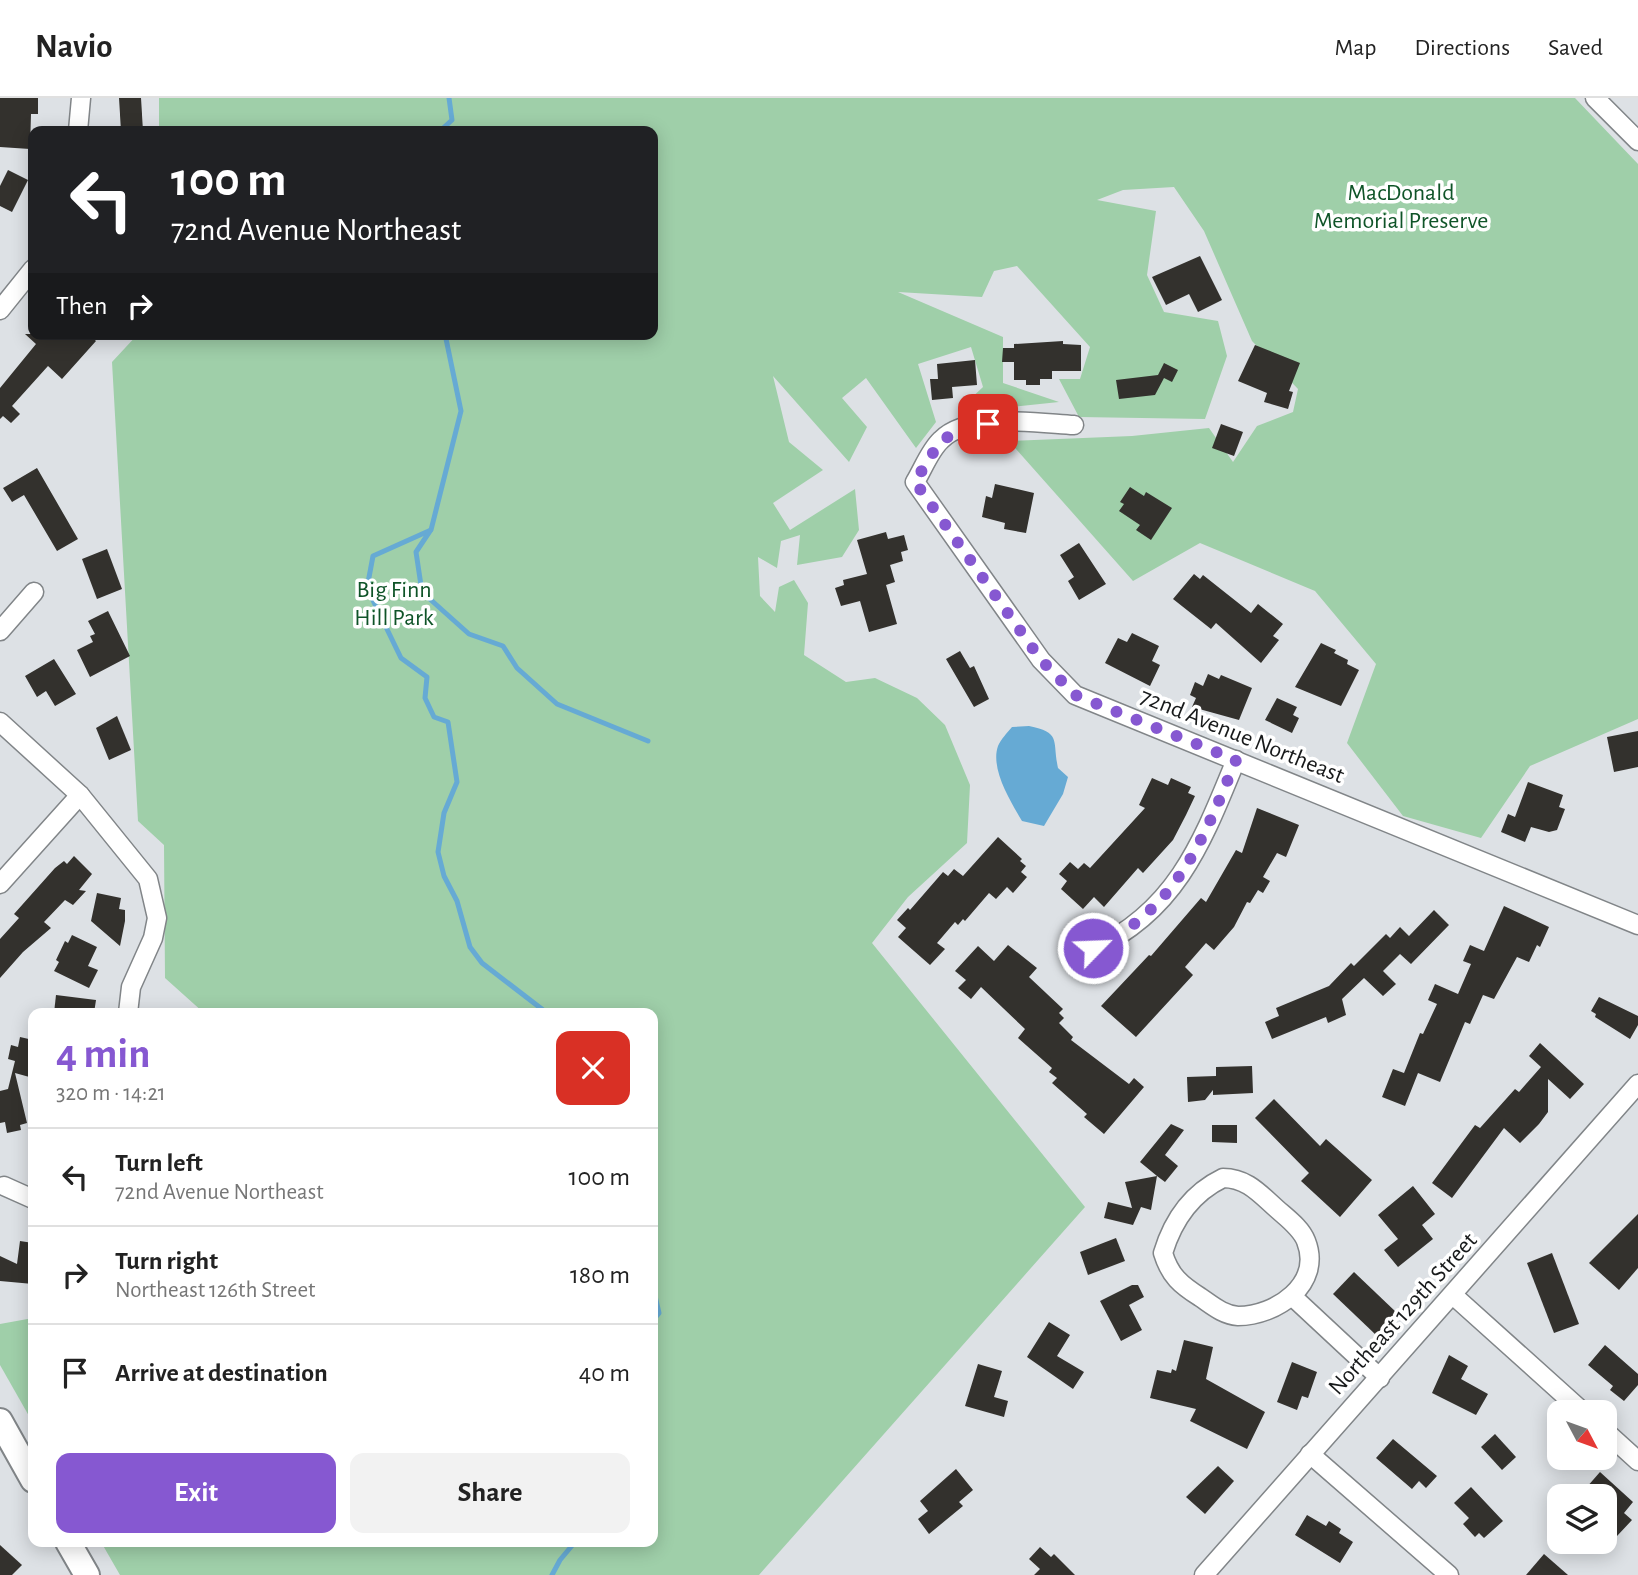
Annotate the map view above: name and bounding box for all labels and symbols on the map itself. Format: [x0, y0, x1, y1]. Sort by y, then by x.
park label: MacDonald Memorial Preserve [1314, 181, 1488, 233]
pin [958, 394, 1018, 454]
park label: Big Finn Hill Park [354, 578, 434, 630]
street label: 72nd Avenue Northeast [1137, 684, 1348, 788]
position arrow [1056, 911, 1130, 985]
street label: Northeast 129th Street [1324, 1228, 1482, 1400]
north arrow [1547, 1400, 1617, 1470]

